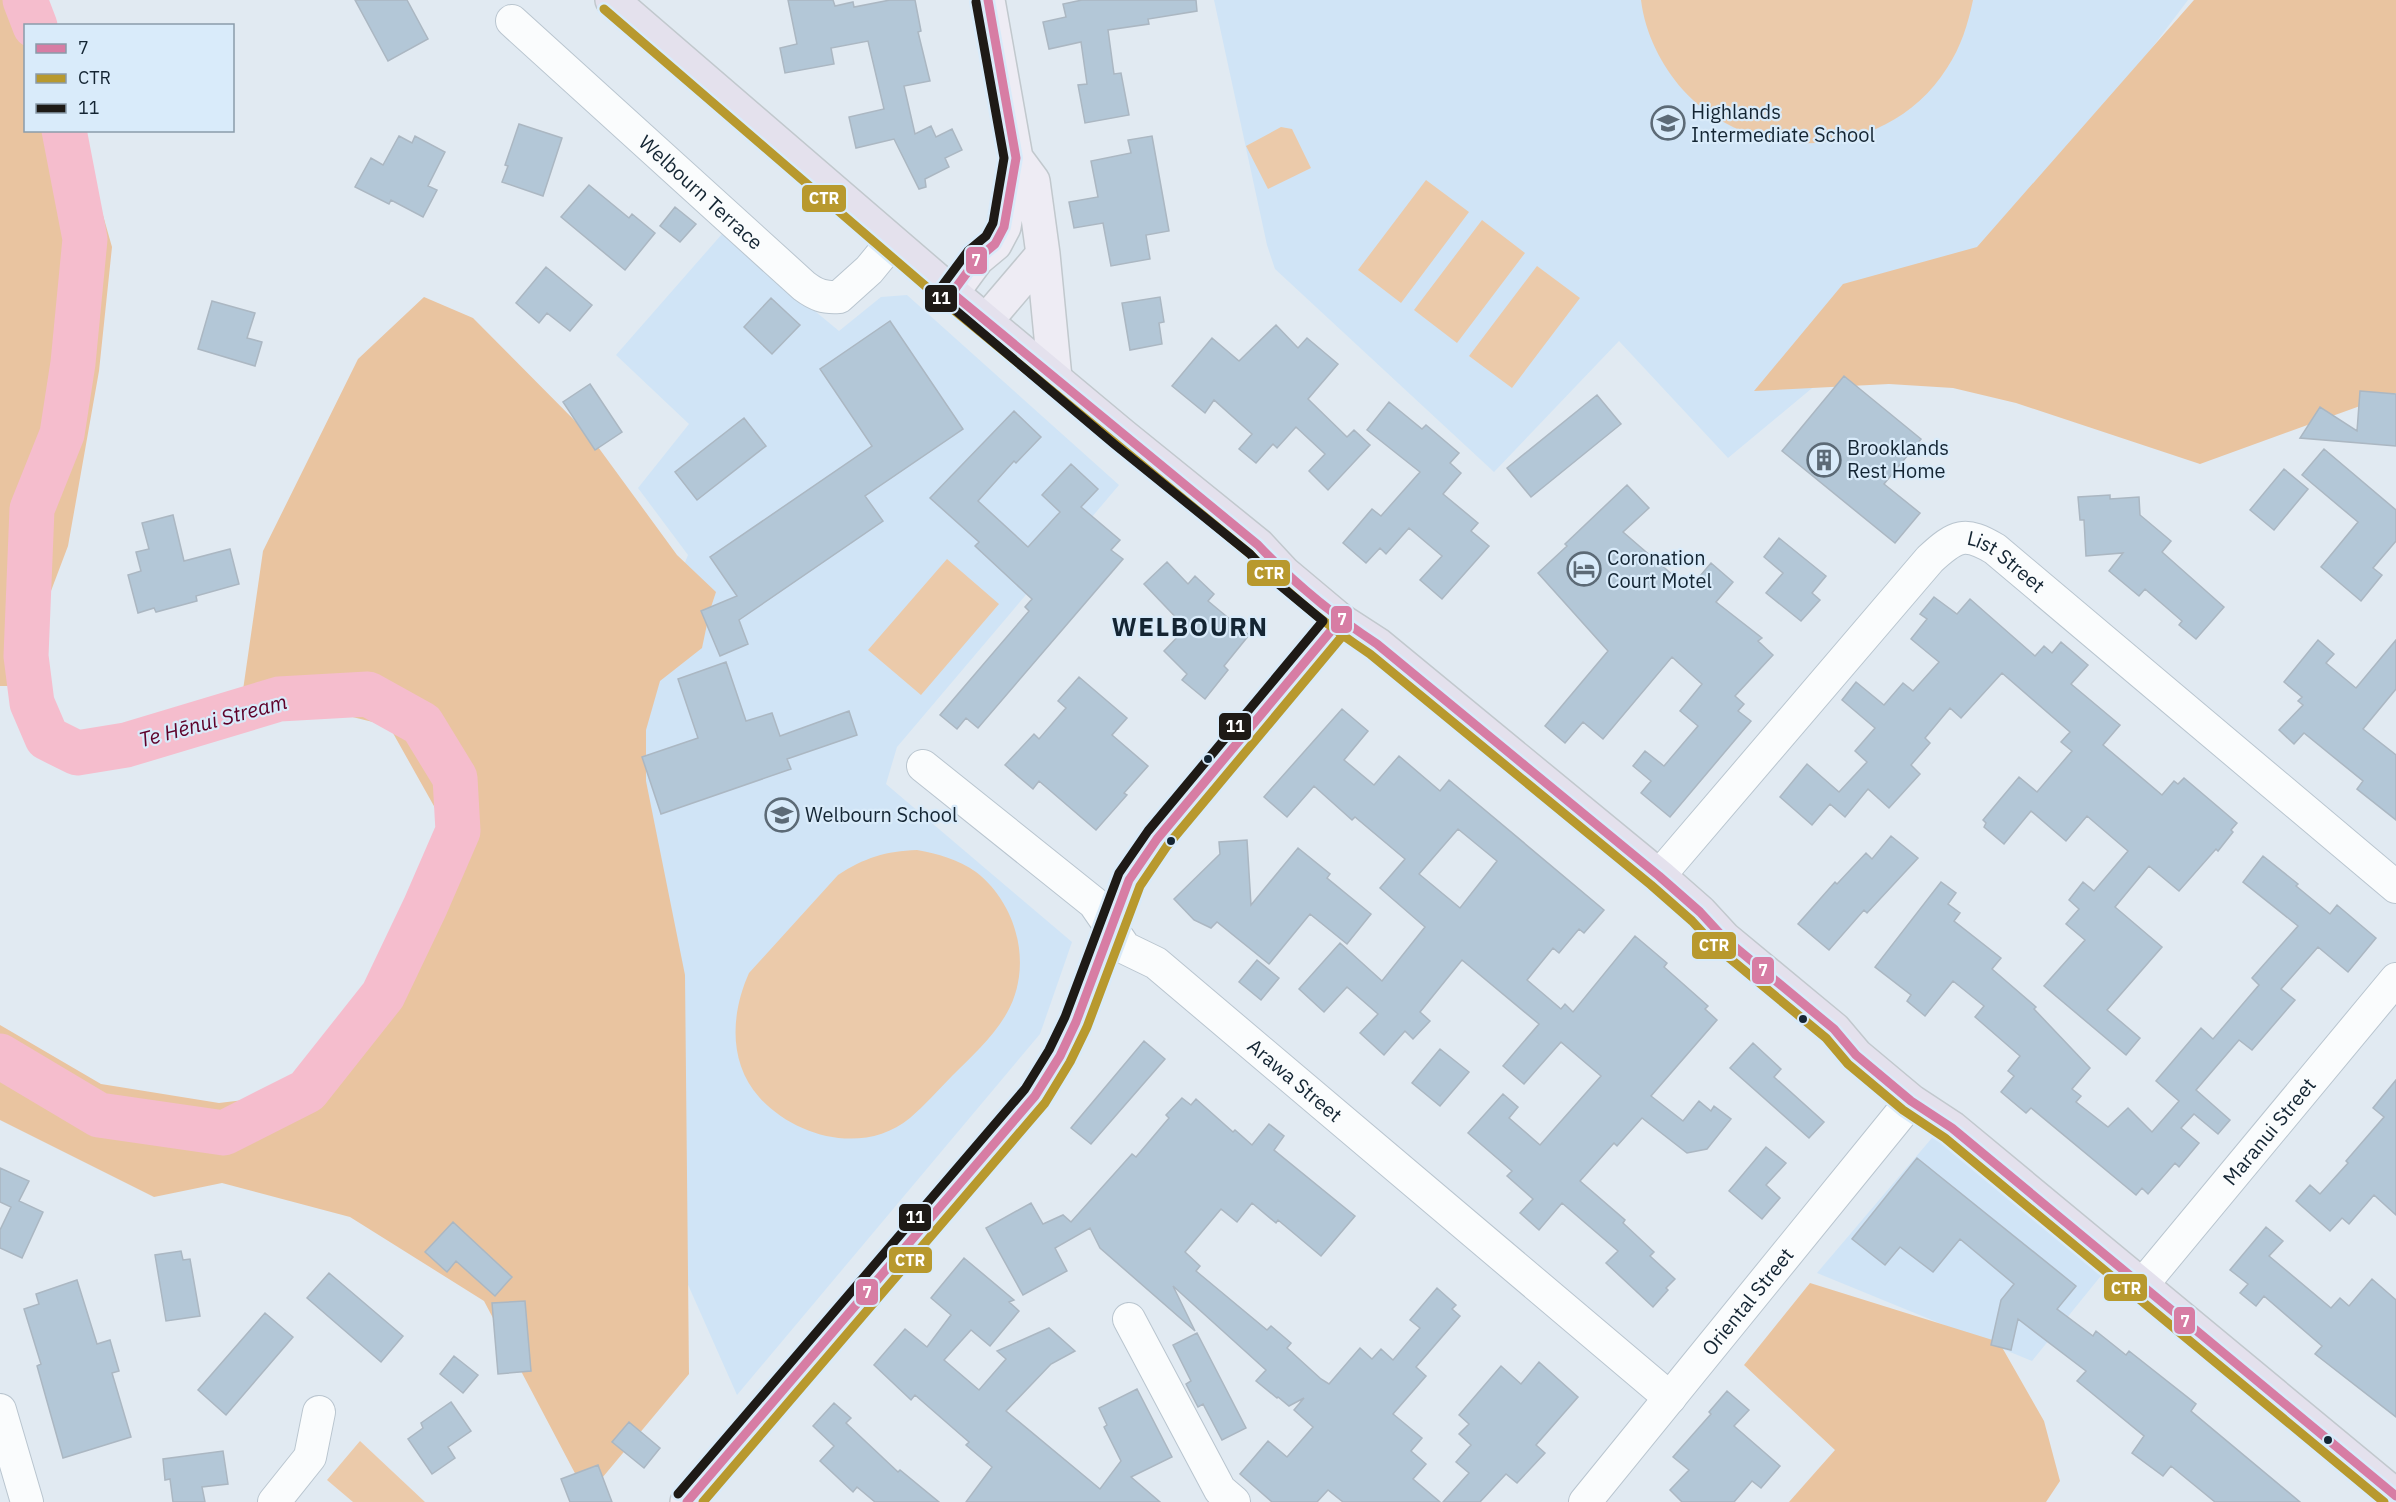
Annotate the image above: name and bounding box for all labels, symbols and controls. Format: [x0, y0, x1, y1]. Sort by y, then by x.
legend [24, 24, 234, 132]
text: 7 [78, 36, 89, 59]
text: CTR [78, 66, 111, 89]
text: 11 [78, 96, 100, 119]
place label: Highlands Intermediate School [1691, 98, 1875, 148]
school or university icon: Highlands Intermediate School [1650, 105, 1686, 141]
street label: Welbourn Terrace [633, 129, 769, 255]
line badge: CTR [801, 184, 847, 213]
text: CTR [809, 188, 839, 208]
line badge: 7 [965, 246, 988, 275]
text: 7 [971, 250, 981, 270]
line badge: 11 [924, 284, 958, 313]
text: 11 [931, 288, 951, 308]
place label: Brooklands Rest Home [1847, 434, 1949, 484]
building icon: Brooklands Rest Home [1806, 442, 1842, 478]
street label: List Street [1965, 524, 2051, 599]
place label: Coronation Court Motel [1607, 544, 1712, 594]
hotel icon: Coronation Court Motel [1566, 551, 1602, 587]
line badge: CTR [1246, 559, 1291, 587]
text: CTR [1254, 563, 1284, 583]
line badge: 7 [1330, 605, 1353, 634]
district label: WELBOURN [1111, 609, 1269, 643]
text: 7 [1337, 609, 1347, 629]
water label: Te Hēnui Stream [135, 687, 290, 753]
line badge: 11 [1218, 712, 1252, 741]
text: 11 [1225, 716, 1245, 736]
unlabelled marker [1202, 753, 1214, 765]
school or university icon: Welbourn School [764, 797, 800, 833]
place label: Welbourn School [805, 801, 957, 828]
unlabelled marker [1165, 835, 1177, 847]
line badge: CTR [1691, 931, 1737, 960]
text: CTR [1699, 935, 1729, 955]
line badge: 7 [1751, 956, 1775, 985]
text: 7 [1758, 960, 1768, 980]
unlabelled marker [1797, 1013, 1809, 1025]
street label: Arawa Street [1242, 1032, 1348, 1128]
street label: Maranui Street [2216, 1072, 2322, 1191]
line badge: 11 [898, 1203, 932, 1232]
text: 11 [905, 1207, 925, 1227]
street label: Oriental Street [1695, 1242, 1799, 1361]
line badge: CTR [888, 1246, 933, 1274]
text: CTR [895, 1250, 925, 1270]
line badge: CTR [2103, 1273, 2148, 1302]
line badge: 7 [855, 1278, 879, 1306]
text: CTR [2111, 1278, 2141, 1298]
text: 7 [862, 1282, 872, 1302]
line badge: 7 [2173, 1306, 2196, 1335]
text: 7 [2180, 1311, 2190, 1331]
unlabelled marker [2322, 1434, 2334, 1446]

